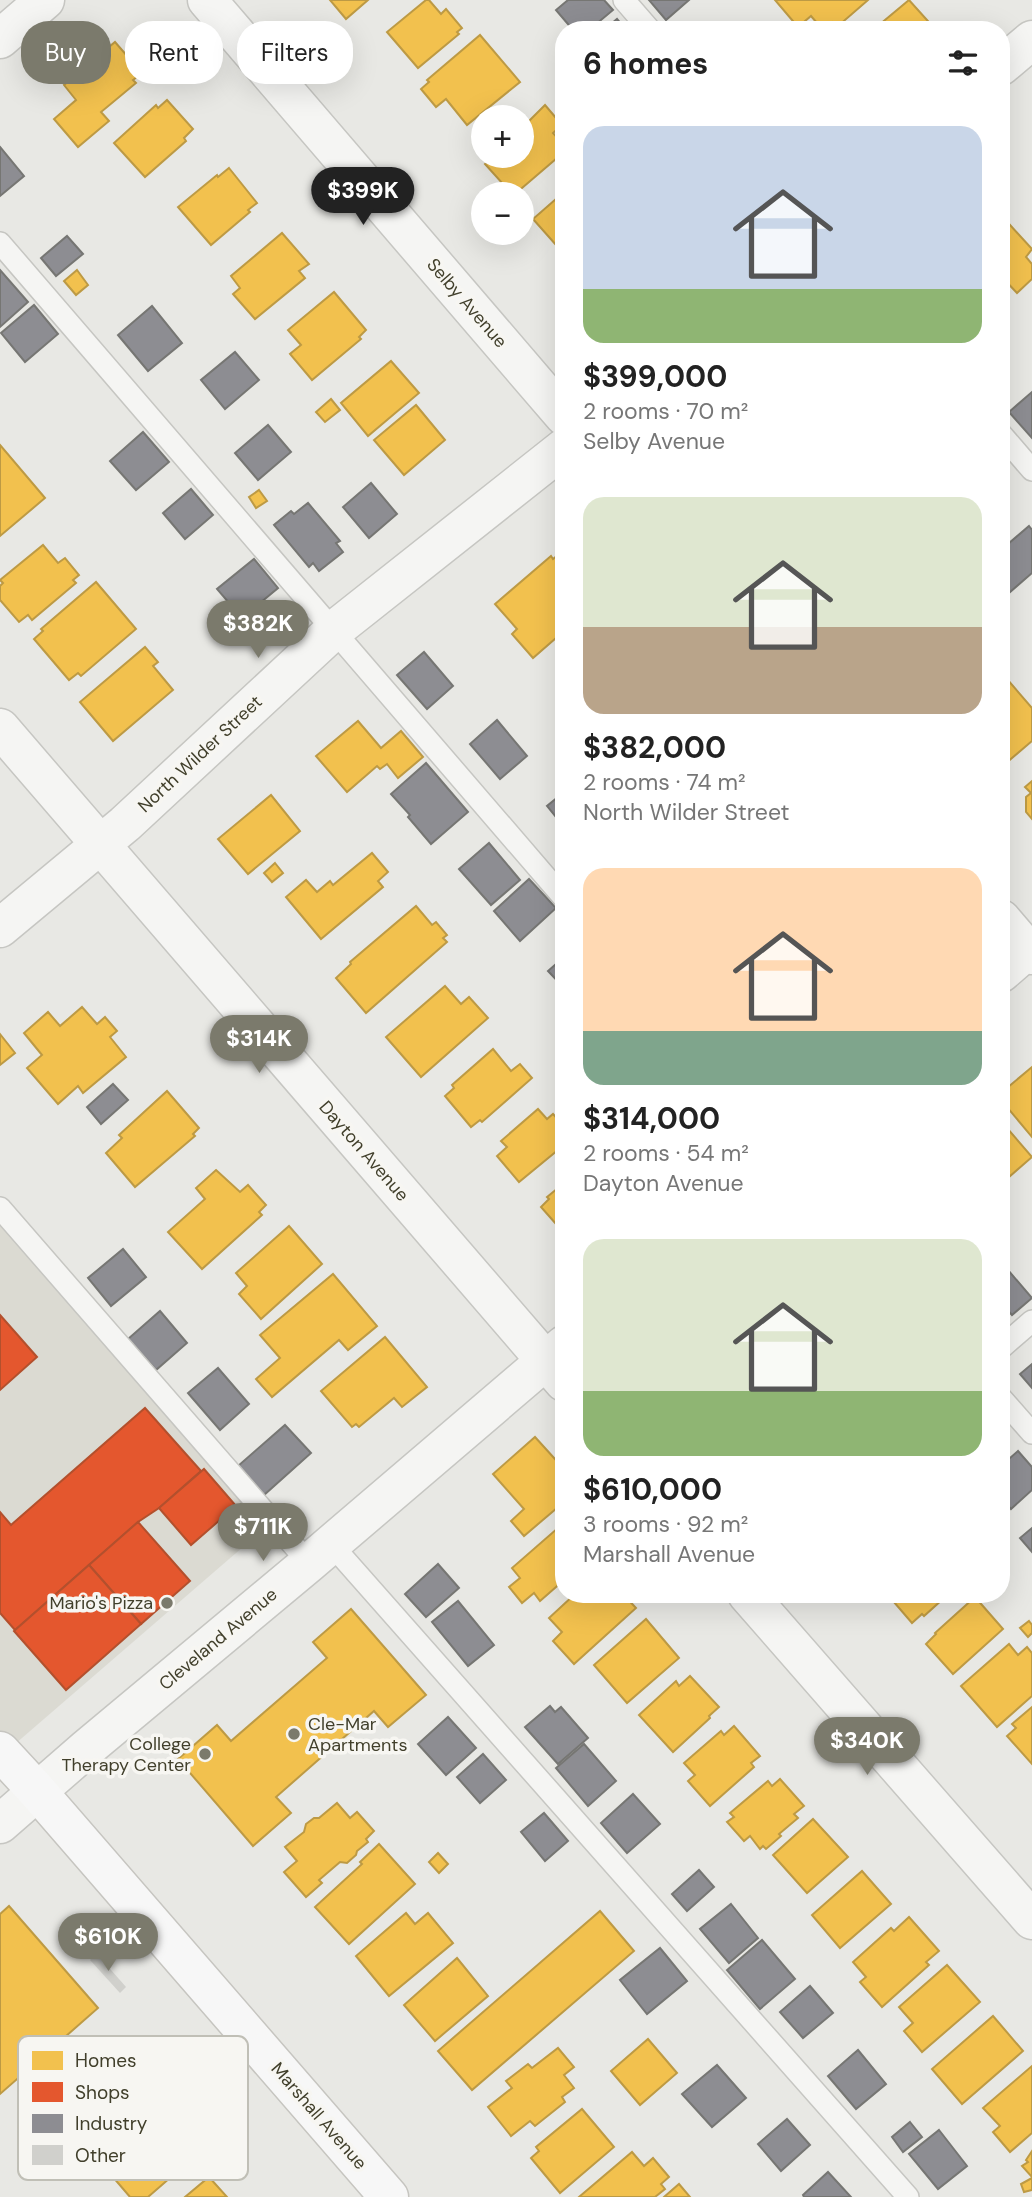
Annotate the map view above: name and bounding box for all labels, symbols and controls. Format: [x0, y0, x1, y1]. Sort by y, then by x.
chip: Buy [21, 21, 111, 84]
chip: Rent [125, 21, 223, 84]
chip: Filters [237, 21, 353, 84]
text: 6 homes [583, 44, 708, 83]
icon: filters [944, 44, 982, 82]
map controls [471, 105, 534, 245]
button: + [471, 105, 534, 168]
pin: $399K [314, 168, 412, 227]
icon: home [720, 171, 846, 297]
text: $399K [327, 175, 399, 205]
button: − [471, 182, 534, 245]
street label: Selby Avenue [421, 253, 513, 353]
text: $399,000 [583, 357, 727, 396]
text: 2 rooms · 70 m² [583, 396, 748, 426]
text: Selby Avenue [583, 426, 725, 456]
icon: home [720, 542, 846, 668]
pin: $382K [209, 600, 307, 660]
text: $382K [223, 608, 293, 638]
street label: North Wilder Street [133, 690, 267, 818]
text: $382,000 [583, 728, 726, 767]
text: 2 rooms · 74 m² [583, 767, 746, 797]
text: North Wilder Street [583, 797, 790, 827]
icon: home [720, 913, 846, 1039]
pin: $314K [210, 1016, 308, 1075]
text: $314K [226, 1023, 292, 1053]
street label: Dayton Avenue [314, 1096, 414, 1206]
text: $314,000 [583, 1099, 720, 1138]
text: 2 rooms · 54 m² [583, 1138, 749, 1168]
text: Dayton Avenue [583, 1168, 744, 1198]
icon: home [720, 1284, 846, 1410]
text: $610,000 [583, 1470, 722, 1509]
pin: $711K [214, 1504, 312, 1563]
text: 3 rooms · 92 m² [583, 1509, 748, 1539]
text: $711K [234, 1511, 292, 1541]
text: Marshall Avenue [583, 1539, 755, 1569]
street label: Cleveland Avenue [154, 1582, 282, 1696]
place label: Mario's Pizza [49, 1591, 153, 1615]
marker: Mario's Pizza [159, 1595, 175, 1611]
place label: Cle-Mar Apartments [308, 1712, 407, 1757]
pin: $340K [818, 1718, 916, 1777]
text: $340K [830, 1725, 904, 1755]
marker: Cle-Mar Apartments [286, 1726, 302, 1742]
place label: College Therapy Center [61, 1732, 191, 1777]
marker: College Therapy Center [197, 1746, 213, 1762]
pin: $610K [59, 1913, 157, 1973]
text: $610K [74, 1921, 142, 1951]
legend [18, 2036, 248, 2180]
text: Homes [75, 2048, 136, 2073]
street label: Marshall Avenue [266, 2057, 372, 2175]
text: Shops [75, 2080, 130, 2105]
text: Industry [75, 2111, 148, 2136]
text: Other [75, 2143, 126, 2168]

